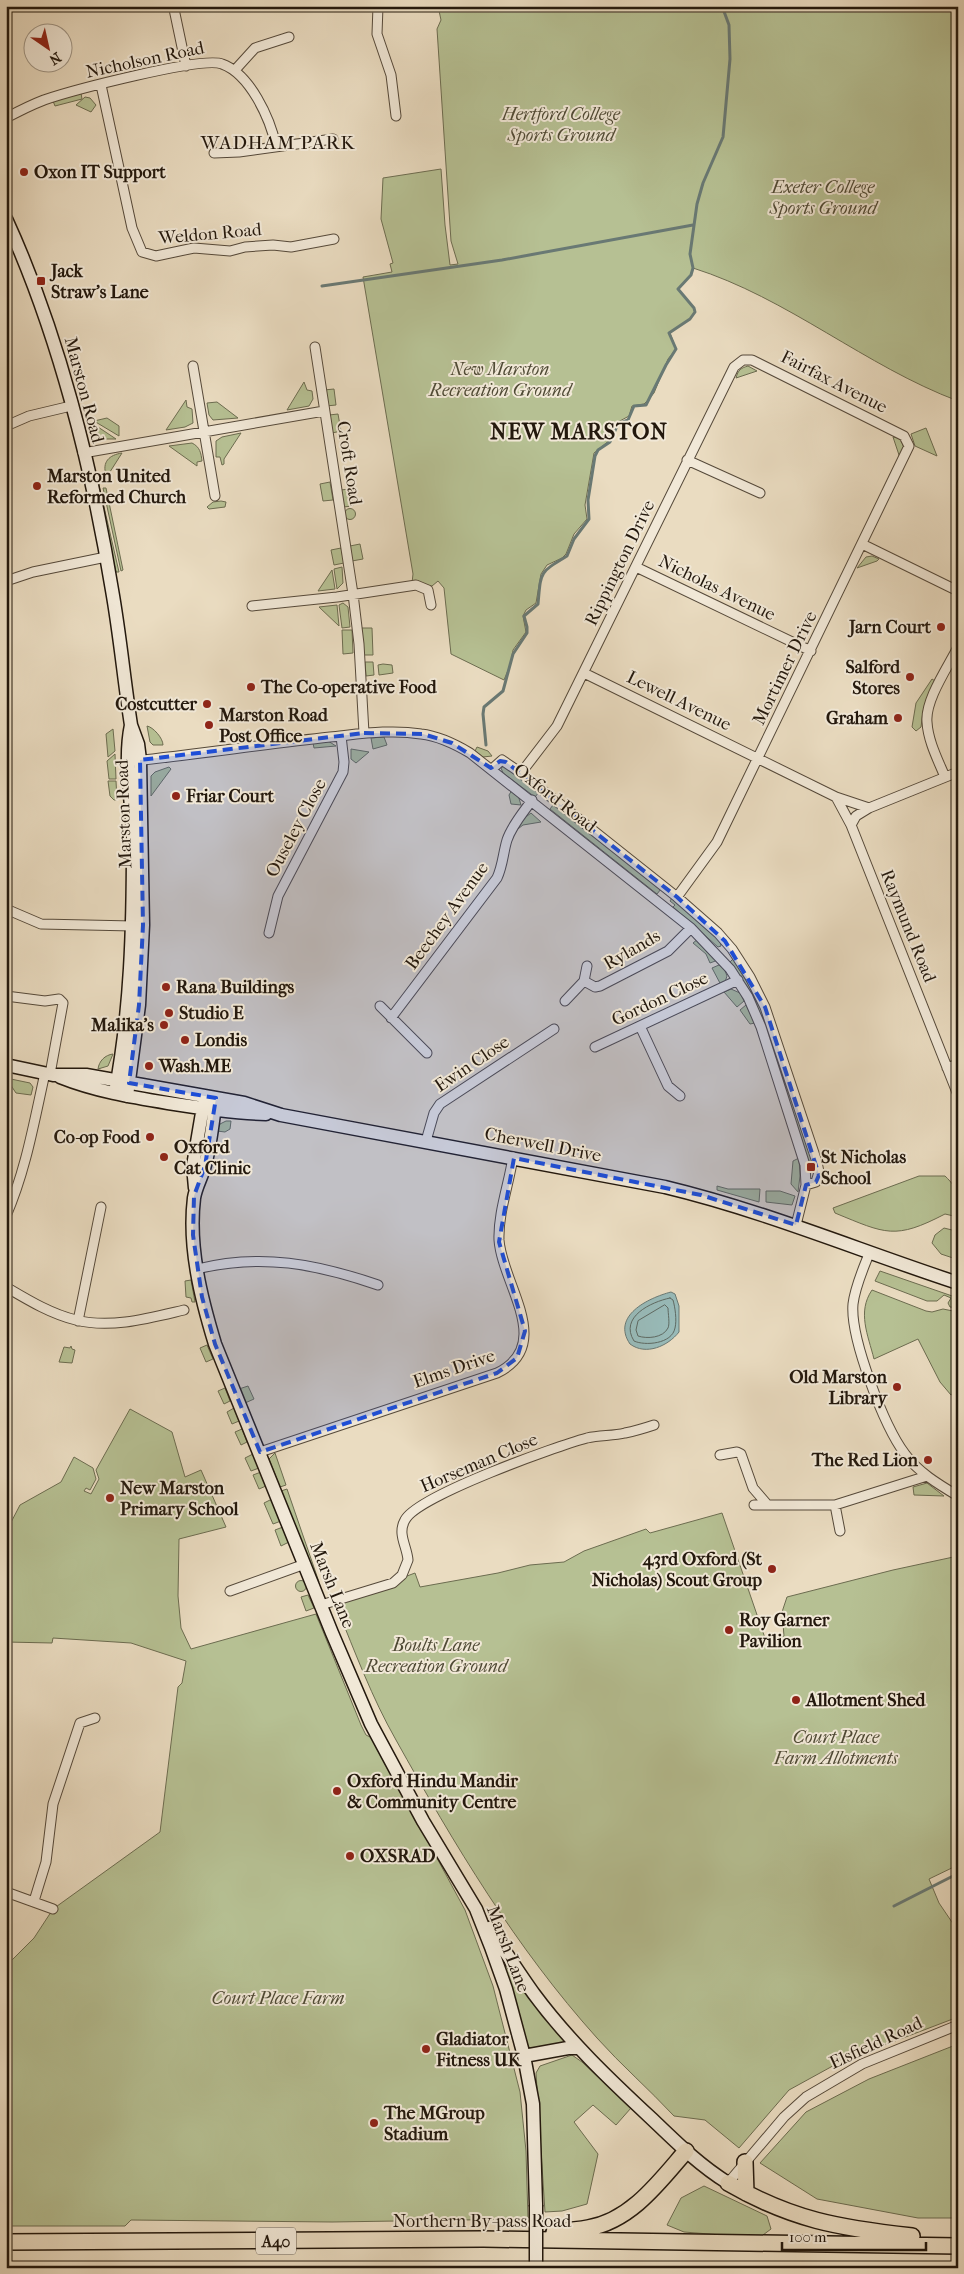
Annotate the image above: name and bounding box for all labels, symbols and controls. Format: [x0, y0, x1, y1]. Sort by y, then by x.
north arrow [22, 22, 72, 72]
street label: Nicholson Road [84, 37, 206, 83]
text: N [46, 48, 64, 69]
park label: Hertford College Sports Ground [501, 104, 621, 146]
district label: WADHAM PARK [200, 132, 355, 154]
place label: Oxon IT Support [34, 162, 166, 183]
marker: Oxon IT Support [18, 166, 30, 178]
park label: Exeter College Sports Ground [768, 177, 879, 219]
street label: Weldon Road [157, 219, 263, 249]
place label: Jack Straw's Lane [49, 261, 149, 303]
marker: Jack Straw's Lane [35, 275, 47, 287]
street label: Marston Road [60, 335, 108, 446]
street label: Fairfax Avenue [777, 346, 891, 418]
park label: New Marston Recreation Ground [428, 359, 574, 401]
street label: Croft Road [332, 419, 366, 507]
district label: NEW MARSTON [490, 419, 668, 445]
place label: Marston United Reformed Church [46, 466, 187, 508]
marker: Marston United Reformed Church [31, 480, 43, 492]
street label: Rippington Drive [580, 497, 660, 629]
street label: Nicholas Avenue [655, 551, 779, 625]
street label: Mortimer Drive [748, 608, 822, 728]
place label: Jarn Court [847, 617, 932, 638]
marker: Jarn Court [935, 621, 947, 633]
place label: Salford Stores [846, 657, 901, 699]
street label: Lewell Avenue [623, 667, 735, 735]
marker: Salford Stores [904, 671, 916, 683]
place label: The Co-operative Food [260, 677, 438, 698]
marker: The Co-operative Food [245, 681, 257, 693]
place label: Costcutter [115, 694, 197, 715]
marker: Costcutter [201, 698, 213, 710]
place label: Marston Road Post Office [218, 705, 329, 747]
place label: Graham [826, 708, 889, 729]
marker: Graham [892, 712, 904, 724]
marker: Marston Road Post Office [203, 719, 215, 731]
street label: Marston Road [112, 759, 136, 869]
street label: Oxford Road [509, 759, 601, 837]
street label: Ouseley Close [261, 775, 331, 881]
place label: Friar Court [185, 786, 274, 807]
marker: Friar Court [170, 790, 182, 802]
street label: Beechey Avenue [401, 858, 493, 974]
street label: Raymund Road [876, 866, 940, 986]
street label: Rylands [600, 925, 664, 975]
street label: Gordon Close [608, 967, 712, 1030]
place label: Rana Buildings [176, 977, 295, 998]
marker: Rana Buildings [160, 981, 172, 993]
place label: Studio E [179, 1003, 244, 1024]
marker: Studio E [163, 1007, 175, 1019]
place label: Malika's [90, 1015, 154, 1036]
marker: Malika's [158, 1019, 170, 1031]
place label: Londis [195, 1030, 247, 1051]
street label: Ewin Close [431, 1031, 513, 1097]
marker: Londis [179, 1034, 191, 1046]
place label: Wash.ME [158, 1056, 231, 1077]
marker: Wash.ME [143, 1060, 155, 1072]
street label: Cherwell Drive [483, 1123, 603, 1167]
place label: Co-op Food [54, 1127, 141, 1148]
marker: Co-op Food [144, 1131, 156, 1143]
place label: Oxford Cat Clinic [174, 1137, 251, 1179]
place label: St Nicholas School [821, 1147, 906, 1189]
marker: Oxford Cat Clinic [158, 1151, 170, 1163]
marker: St Nicholas School [805, 1161, 817, 1173]
street label: Elms Drive [410, 1345, 498, 1393]
place label: Old Marston Library [789, 1367, 888, 1409]
marker: Old Marston Library [891, 1381, 903, 1393]
street label: Horseman Close [417, 1429, 541, 1497]
place label: The Red Lion [811, 1450, 919, 1471]
marker: The Red Lion [922, 1454, 934, 1466]
place label: New Marston Primary School [120, 1478, 240, 1520]
marker: New Marston Primary School [104, 1492, 116, 1504]
street label: Marsh Lane [305, 1539, 359, 1631]
place label: 43rd Oxford (St Nicholas) Scout Group [592, 1549, 763, 1591]
marker: 43rd Oxford (St Nicholas) Scout Group [766, 1563, 778, 1575]
place label: Roy Garner Pavilion [739, 1610, 830, 1652]
marker: Roy Garner Pavilion [723, 1624, 735, 1636]
park label: Boults Lane Recreation Ground [364, 1635, 510, 1677]
place label: Allotment Shed [805, 1690, 927, 1711]
marker: Allotment Shed [790, 1694, 802, 1706]
park label: Court Place Farm Allotments [773, 1727, 898, 1769]
place label: Oxford Hindu Mandir & Community Centre [347, 1771, 518, 1813]
marker: Oxford Hindu Mandir & Community Centre [331, 1785, 343, 1797]
place label: OXSRAD [360, 1846, 436, 1867]
marker: OXSRAD [344, 1850, 356, 1862]
street label: Marsh Lane [482, 1903, 534, 1996]
park label: Court Place Farm [211, 1988, 345, 2009]
street label: Elsfield Road [826, 2012, 926, 2074]
place label: Gladiator Fitness UK [435, 2029, 523, 2071]
marker: Gladiator Fitness UK [420, 2043, 432, 2055]
place label: The MGroup Stadium [383, 2103, 485, 2145]
marker: The MGroup Stadium [368, 2117, 380, 2129]
street label: Northern By-pass Road [393, 2211, 572, 2232]
scale bar [782, 2219, 925, 2251]
road number: A40 [256, 2228, 296, 2254]
text: 100 m [789, 2228, 827, 2246]

